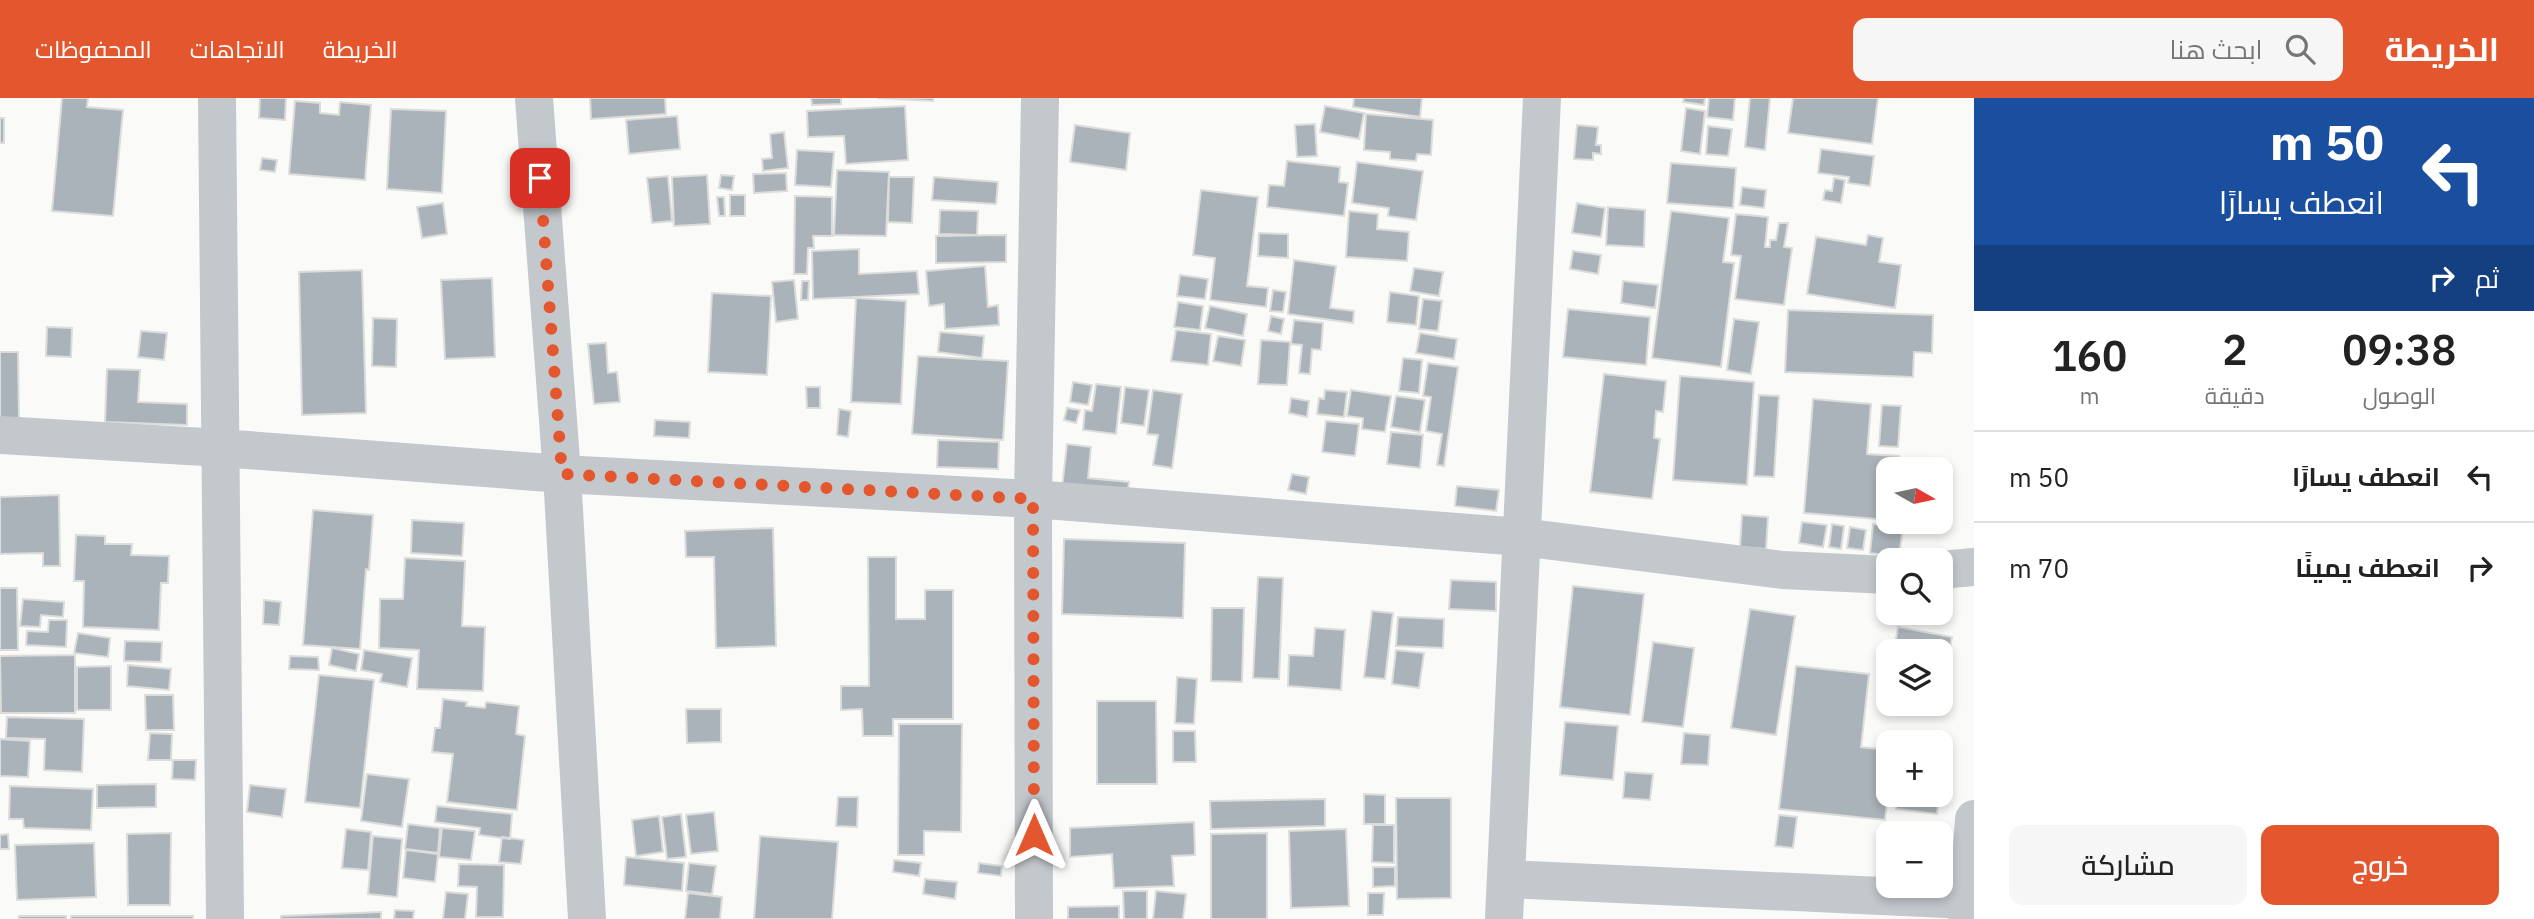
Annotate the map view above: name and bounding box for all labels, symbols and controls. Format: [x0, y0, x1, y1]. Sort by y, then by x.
search box [1853, 18, 2343, 81]
text: الخريطة [2385, 27, 2499, 70]
icon: search [2281, 30, 2319, 68]
text: ابحث هنا [2170, 32, 2263, 66]
text: المحفوظات [35, 33, 152, 65]
text: الاتجاهات [190, 33, 285, 65]
text: الخريطة [323, 33, 398, 65]
text: 50 m [2270, 110, 2384, 173]
icon: left [2408, 126, 2499, 217]
pin [510, 148, 570, 208]
icon: arrive [521, 159, 559, 197]
text: انعطف يسارًا [2219, 181, 2384, 223]
icon: right [2423, 259, 2461, 297]
text: ثم [2475, 261, 2499, 295]
text: 2 [2222, 322, 2247, 377]
text: 09:38 [2342, 322, 2456, 377]
text: 160 [2052, 328, 2127, 383]
text: m [2079, 380, 2099, 410]
text: دقيقة [2205, 380, 2265, 410]
text: الوصول [2363, 380, 2436, 410]
north arrow [1876, 457, 1953, 534]
map controls [1876, 457, 1953, 898]
icon: left [2461, 458, 2499, 496]
text: انعطف يسارًا [2292, 459, 2440, 493]
text: 50 m [2009, 460, 2069, 494]
button: search [1876, 548, 1953, 625]
icon: right [2461, 549, 2499, 587]
text: انعطف يمينًا [2295, 550, 2440, 584]
text: 70 m [2009, 551, 2069, 585]
button: layers [1876, 639, 1953, 716]
button: + [1876, 730, 1953, 807]
position arrow [997, 798, 1071, 872]
button: − [1876, 821, 1953, 898]
button: مشاركة [2009, 825, 2247, 905]
button: خروج [2261, 825, 2499, 905]

